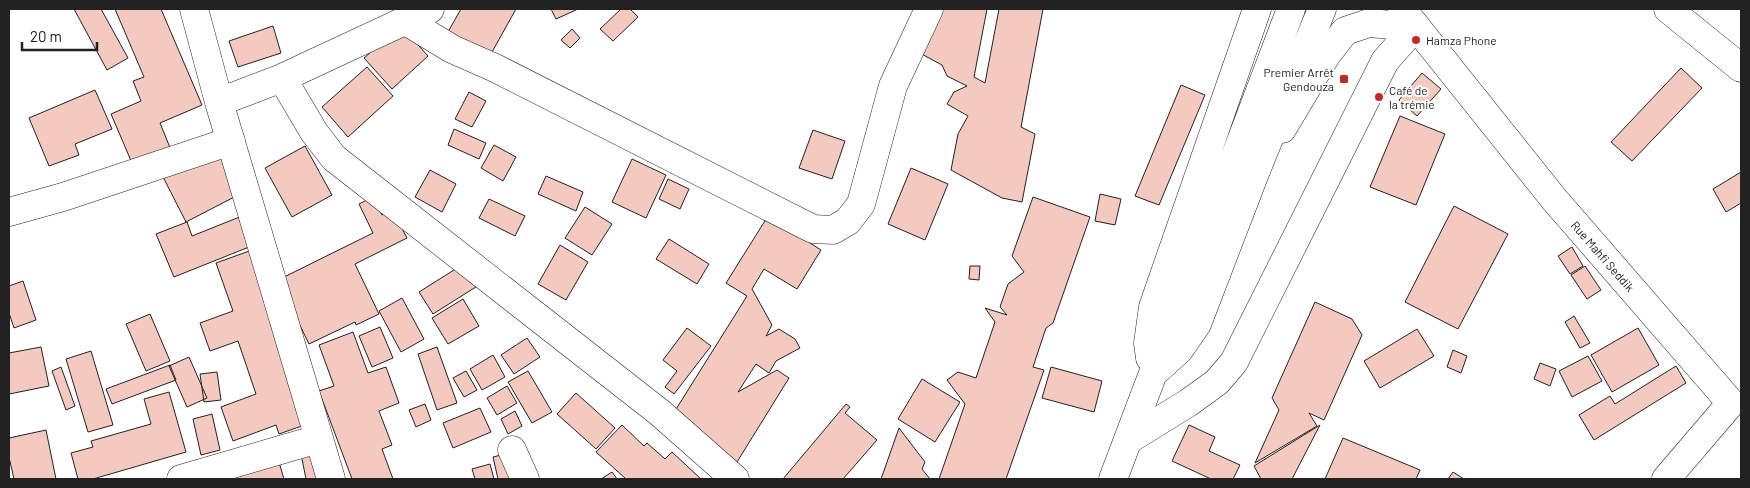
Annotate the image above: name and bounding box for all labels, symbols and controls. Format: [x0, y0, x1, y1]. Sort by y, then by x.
scale bar [22, 20, 98, 52]
text: 20 m [30, 27, 62, 45]
place label: Hamza Phone [1426, 33, 1497, 47]
marker: Hamza Phone [1410, 34, 1422, 46]
place label: Premier Arrêt Gendouza [1263, 65, 1334, 93]
marker: Premier Arrêt Gendouza [1338, 73, 1350, 85]
place label: Café de la trémie [1389, 83, 1435, 111]
marker: Café de la trémie [1373, 91, 1385, 103]
street label: Rue Mahfi Seddik [1568, 218, 1638, 294]

